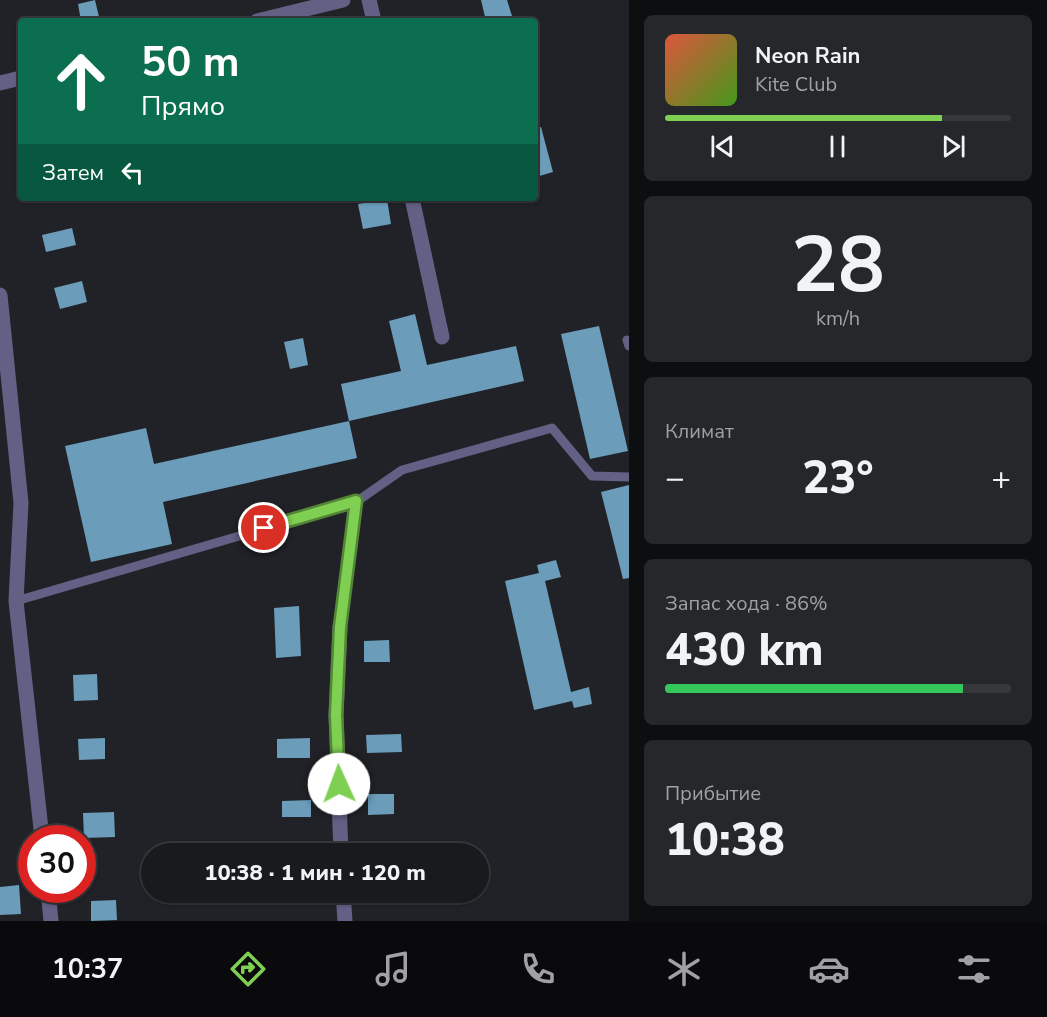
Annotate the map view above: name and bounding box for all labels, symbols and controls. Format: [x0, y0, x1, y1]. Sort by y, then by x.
text: 50 m [141, 34, 240, 91]
text: Neon Rain [755, 41, 860, 71]
icon: ahead [42, 42, 120, 120]
text: Kite Club [755, 71, 837, 98]
text: Прямо [141, 88, 225, 125]
icon: previous [706, 130, 739, 163]
icon: pause [821, 130, 854, 163]
icon: next [937, 130, 970, 163]
icon: left [116, 156, 149, 189]
text: Затем [42, 158, 104, 188]
text: 28 [791, 212, 885, 319]
text: km/h [816, 305, 860, 332]
text: Климат [665, 418, 734, 445]
text: 23° [802, 448, 874, 509]
text: − [665, 456, 685, 501]
text: + [991, 456, 1011, 501]
pin [238, 502, 289, 553]
icon: arrive [247, 511, 280, 544]
text: Запас хода · 86% [665, 590, 828, 617]
text: 430 km [665, 620, 824, 681]
position arrow [307, 752, 371, 816]
text: Прибытие [665, 780, 761, 807]
text: 10:38 [665, 810, 785, 871]
speed limit sign: 30 [18, 825, 96, 903]
text: 10:38 · 1 мин · 120 m [204, 858, 426, 888]
icon: directions [227, 948, 269, 990]
icon: music [372, 948, 414, 990]
icon: phone [517, 948, 559, 990]
icon: climate [663, 948, 705, 990]
icon: car [808, 948, 850, 990]
icon: filters [953, 948, 995, 990]
text: 10:37 [52, 951, 123, 988]

